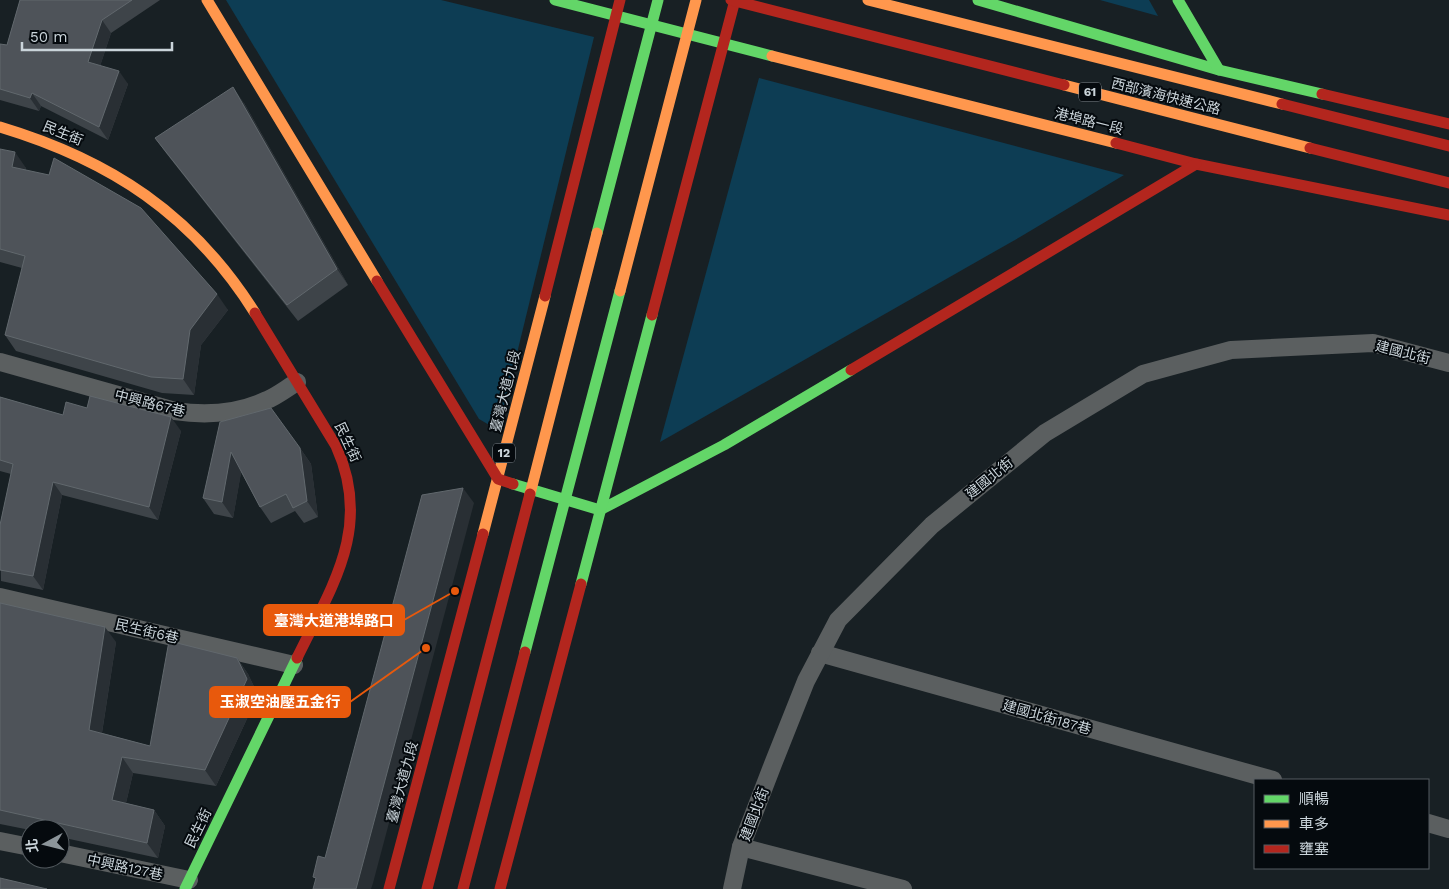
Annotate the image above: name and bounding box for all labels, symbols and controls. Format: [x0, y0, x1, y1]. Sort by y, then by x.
scale bar [22, 20, 172, 52]
text: 50 m [30, 28, 67, 46]
street label: 西部濱海快速公路 [1110, 75, 1222, 117]
road number: 61 [1079, 82, 1101, 101]
street label: 港埠路一段 [1053, 105, 1125, 137]
street label: 民生街 [41, 118, 85, 148]
street label: 建國北街 [1374, 337, 1432, 367]
street label: 臺灣大道九段 [487, 348, 523, 434]
street label: 中興路67巷 [113, 387, 187, 419]
street label: 民生街 [332, 420, 364, 464]
road number: 12 [493, 443, 515, 462]
street label: 建國北街 [962, 454, 1016, 502]
callout: 臺灣大道港埠路口 [264, 605, 404, 635]
text: 臺灣大道港埠路口 [274, 612, 394, 630]
street label: 民生街6巷 [114, 616, 180, 646]
callout: 玉淑空油壓五金行 [210, 687, 350, 717]
text: 玉淑空油壓五金行 [220, 693, 340, 711]
street label: 建國北街187巷 [1001, 697, 1093, 737]
street label: 臺灣大道九段 [383, 739, 421, 825]
legend [1254, 779, 1429, 869]
street label: 建國北街 [736, 785, 772, 843]
text: 順暢 [1299, 790, 1329, 808]
street label: 民生街 [182, 806, 214, 850]
text: 車多 [1299, 815, 1329, 833]
north arrow [20, 819, 70, 869]
text: 北 [23, 838, 41, 854]
text: 壅塞 [1299, 840, 1329, 858]
street label: 中興路127巷 [86, 851, 164, 883]

